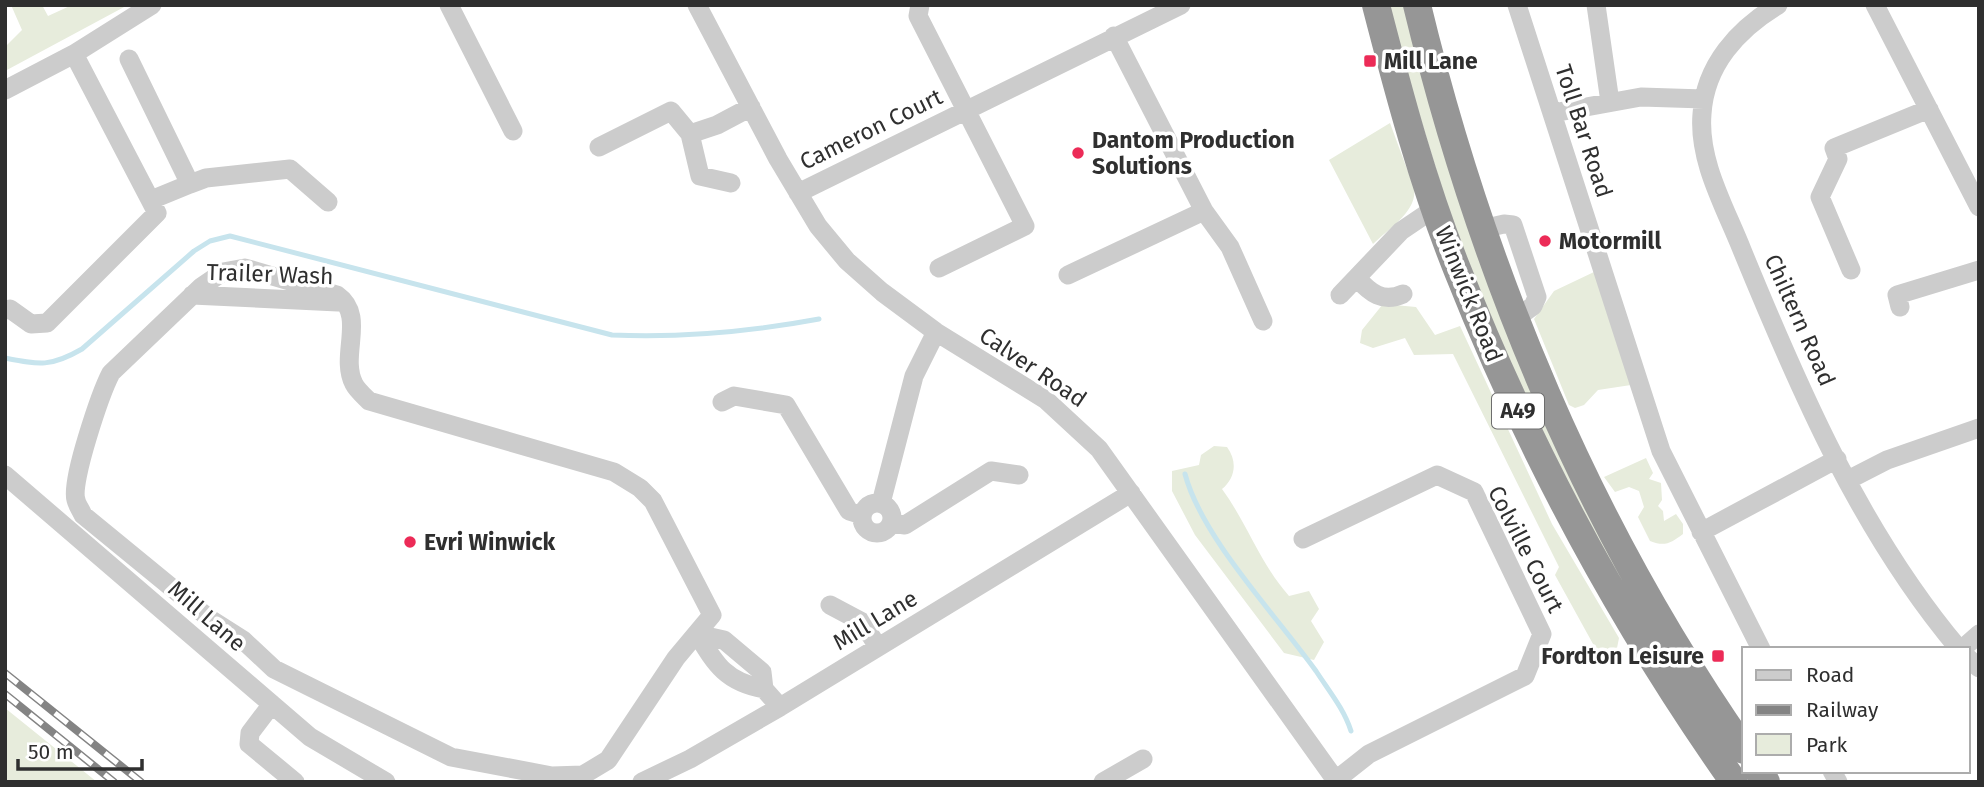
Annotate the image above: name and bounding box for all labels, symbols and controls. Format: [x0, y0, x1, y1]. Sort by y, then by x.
place label: Mill Lane [1384, 47, 1478, 75]
marker: Mill Lane [1362, 53, 1378, 69]
street label: Toll Bar Road [1549, 61, 1619, 201]
street label: Cameron Court [795, 82, 947, 176]
place label: Dantom Production Solutions [1092, 126, 1295, 180]
marker: Dantom Production Solutions [1070, 145, 1086, 161]
street label: Winwick Road [1429, 222, 1509, 366]
place label: Motormill [1559, 227, 1661, 255]
marker: Motormill [1537, 233, 1553, 249]
street label: Chiltern Road [1758, 250, 1842, 390]
street label: Trailer Wash [206, 258, 334, 290]
street label: Calver Road [974, 321, 1092, 413]
road number: A49 [1492, 394, 1544, 428]
street label: Colville Court [1482, 481, 1570, 618]
place label: Evri Winwick [424, 528, 556, 556]
marker: Evri Winwick [402, 534, 418, 550]
street label: Mill Lane [162, 575, 252, 657]
street label: Mill Lane [828, 584, 922, 656]
place label: Fordton Leisure [1541, 642, 1704, 670]
legend [1742, 647, 1970, 773]
marker: Fordton Leisure [1710, 648, 1726, 664]
text: Road [1806, 662, 1854, 688]
text: Railway [1806, 697, 1879, 723]
scale bar [18, 728, 142, 772]
text: Park [1806, 732, 1848, 758]
text: 50 m [28, 739, 74, 765]

